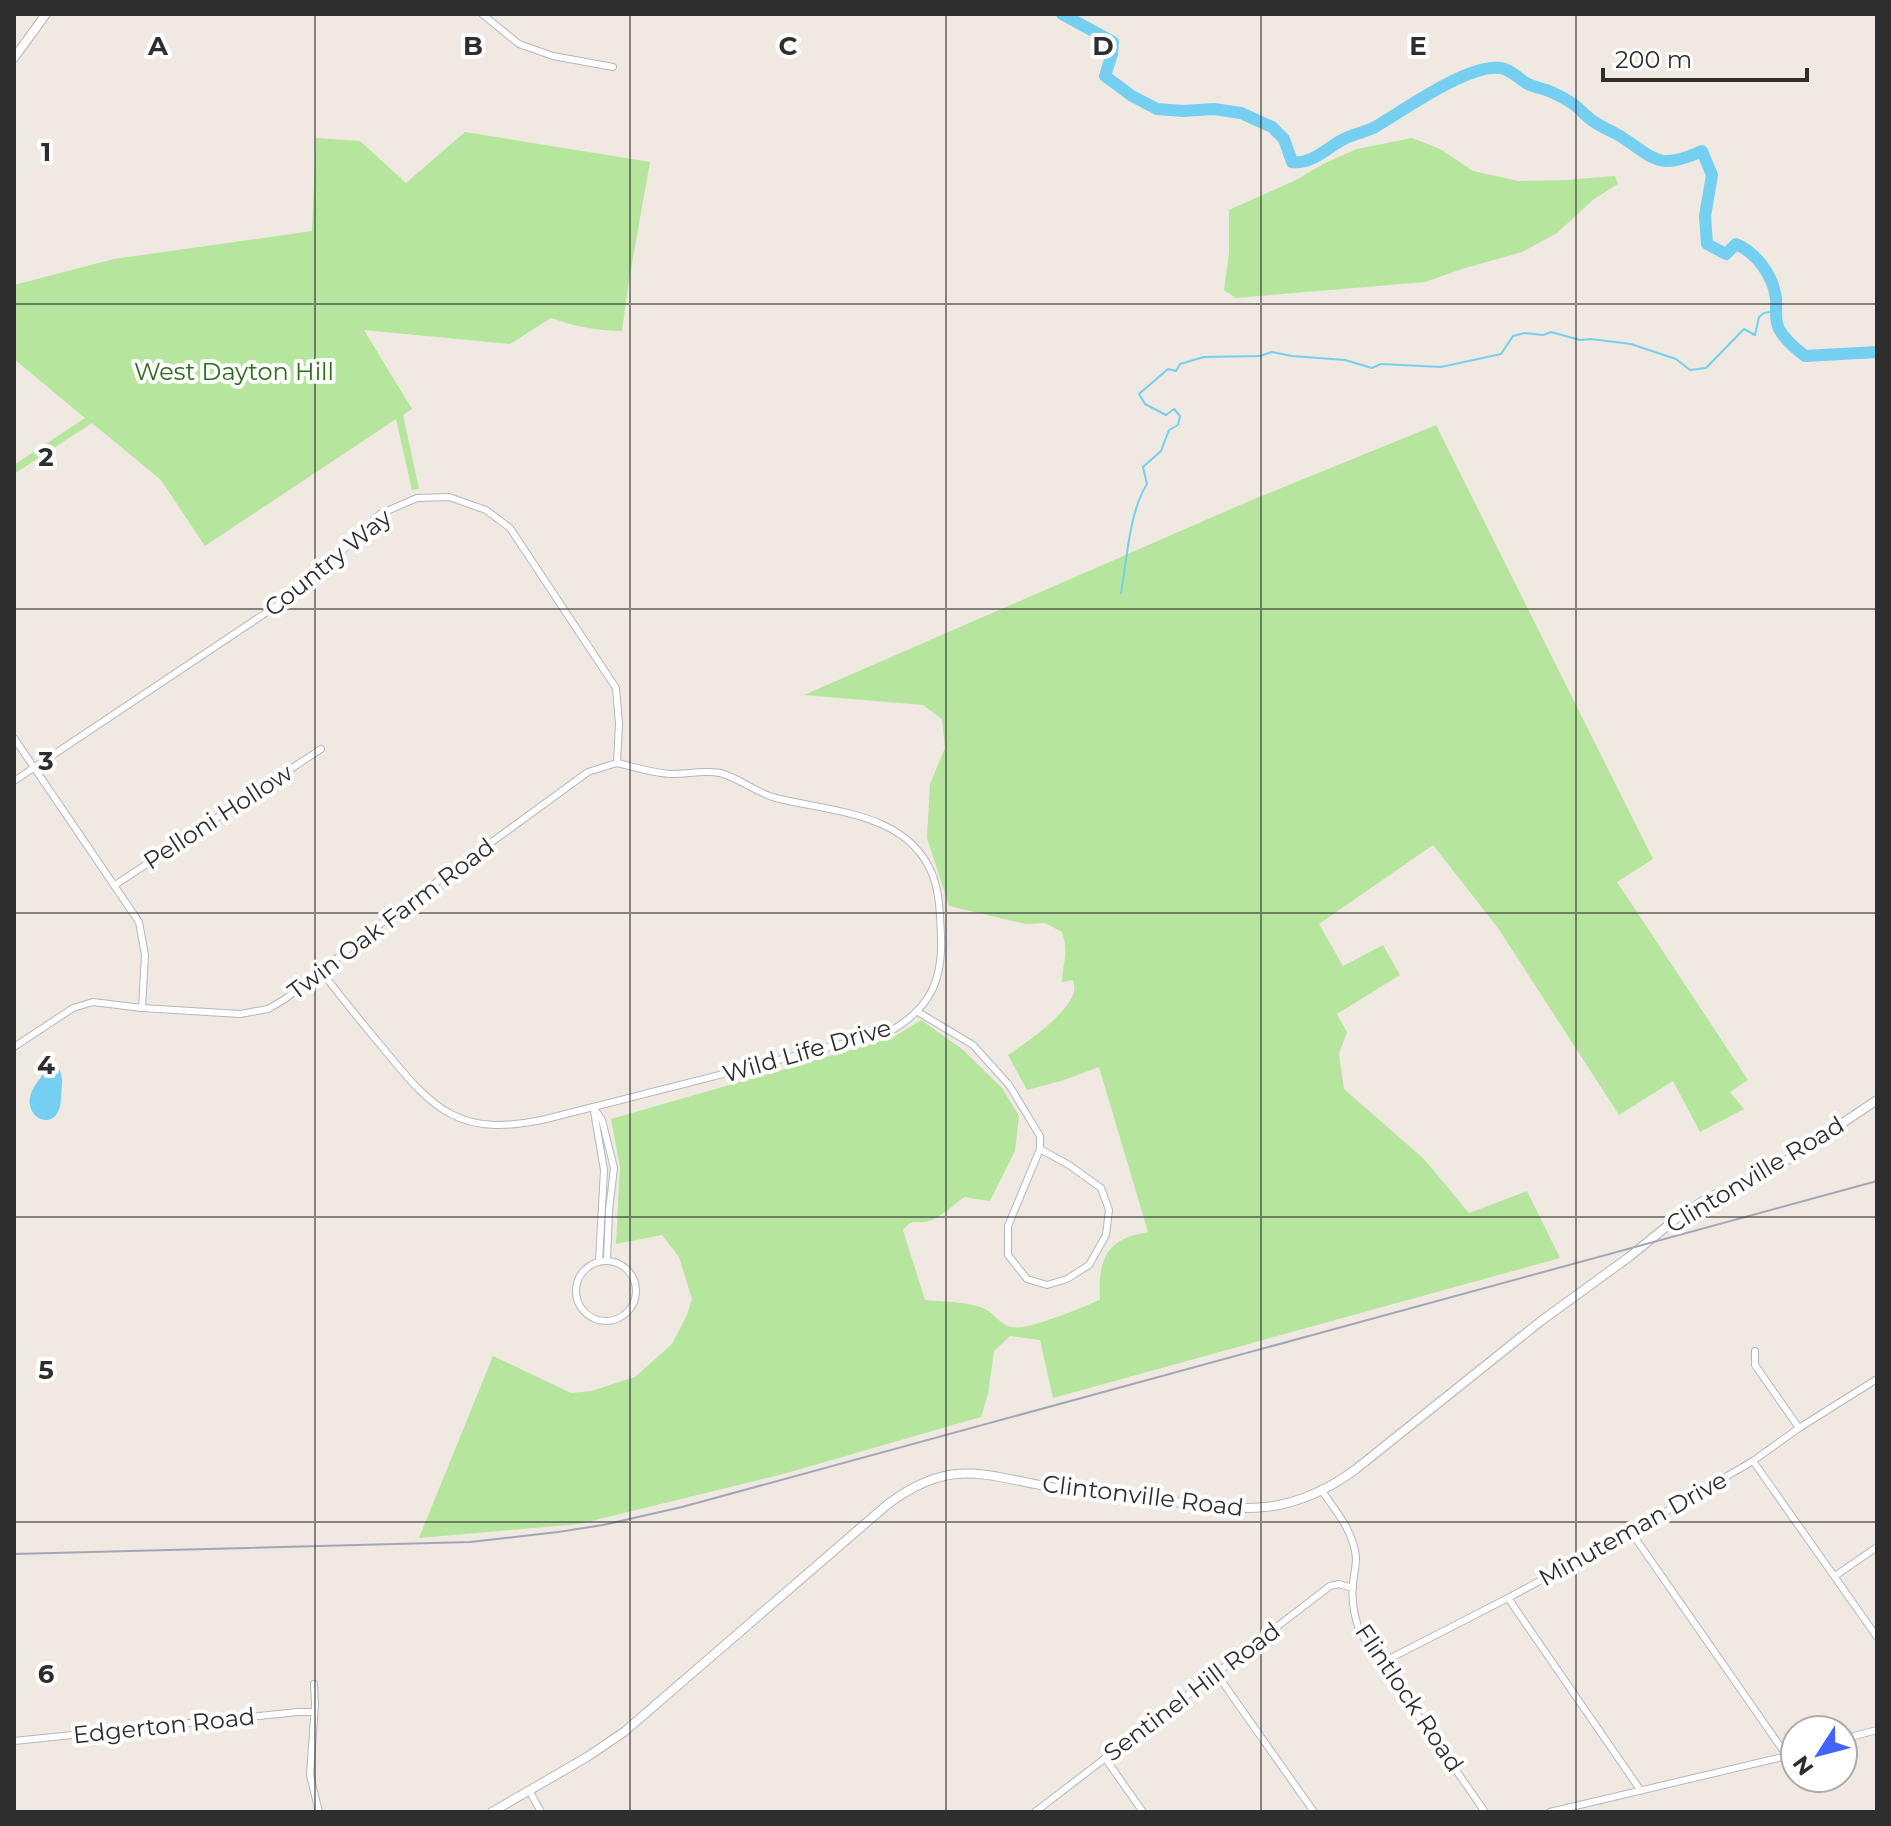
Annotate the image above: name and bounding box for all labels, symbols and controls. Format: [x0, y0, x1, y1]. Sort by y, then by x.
text: A [147, 30, 169, 62]
text: B [463, 30, 483, 62]
text: C [779, 30, 798, 62]
text: D [1092, 30, 1114, 62]
text: E [1409, 30, 1427, 62]
scale bar [1603, 32, 1807, 82]
text: 200 m [1615, 45, 1692, 74]
text: 1 [41, 136, 51, 168]
park label: West Dayton Hill [134, 357, 334, 386]
text: 2 [38, 441, 54, 473]
street label: Country Way [259, 503, 397, 622]
text: 3 [37, 745, 54, 777]
street label: Pelloni Hollow [138, 758, 298, 875]
street label: Twin Oak Farm Road [282, 832, 500, 1006]
street label: Wild Life Drive [719, 1013, 894, 1088]
text: 4 [37, 1049, 55, 1081]
street label: Clintonville Road [1661, 1110, 1849, 1239]
text: 5 [38, 1354, 54, 1386]
street label: Minuteman Drive [1534, 1465, 1732, 1592]
street label: Clintonville Road [1041, 1469, 1245, 1522]
street label: Sentinel Hill Road [1098, 1616, 1286, 1767]
street label: Flintlock Road [1349, 1618, 1470, 1777]
text: 6 [38, 1658, 55, 1690]
street label: Edgerton Road [72, 1702, 256, 1749]
north arrow [1779, 1714, 1859, 1794]
text: N [1787, 1750, 1819, 1781]

